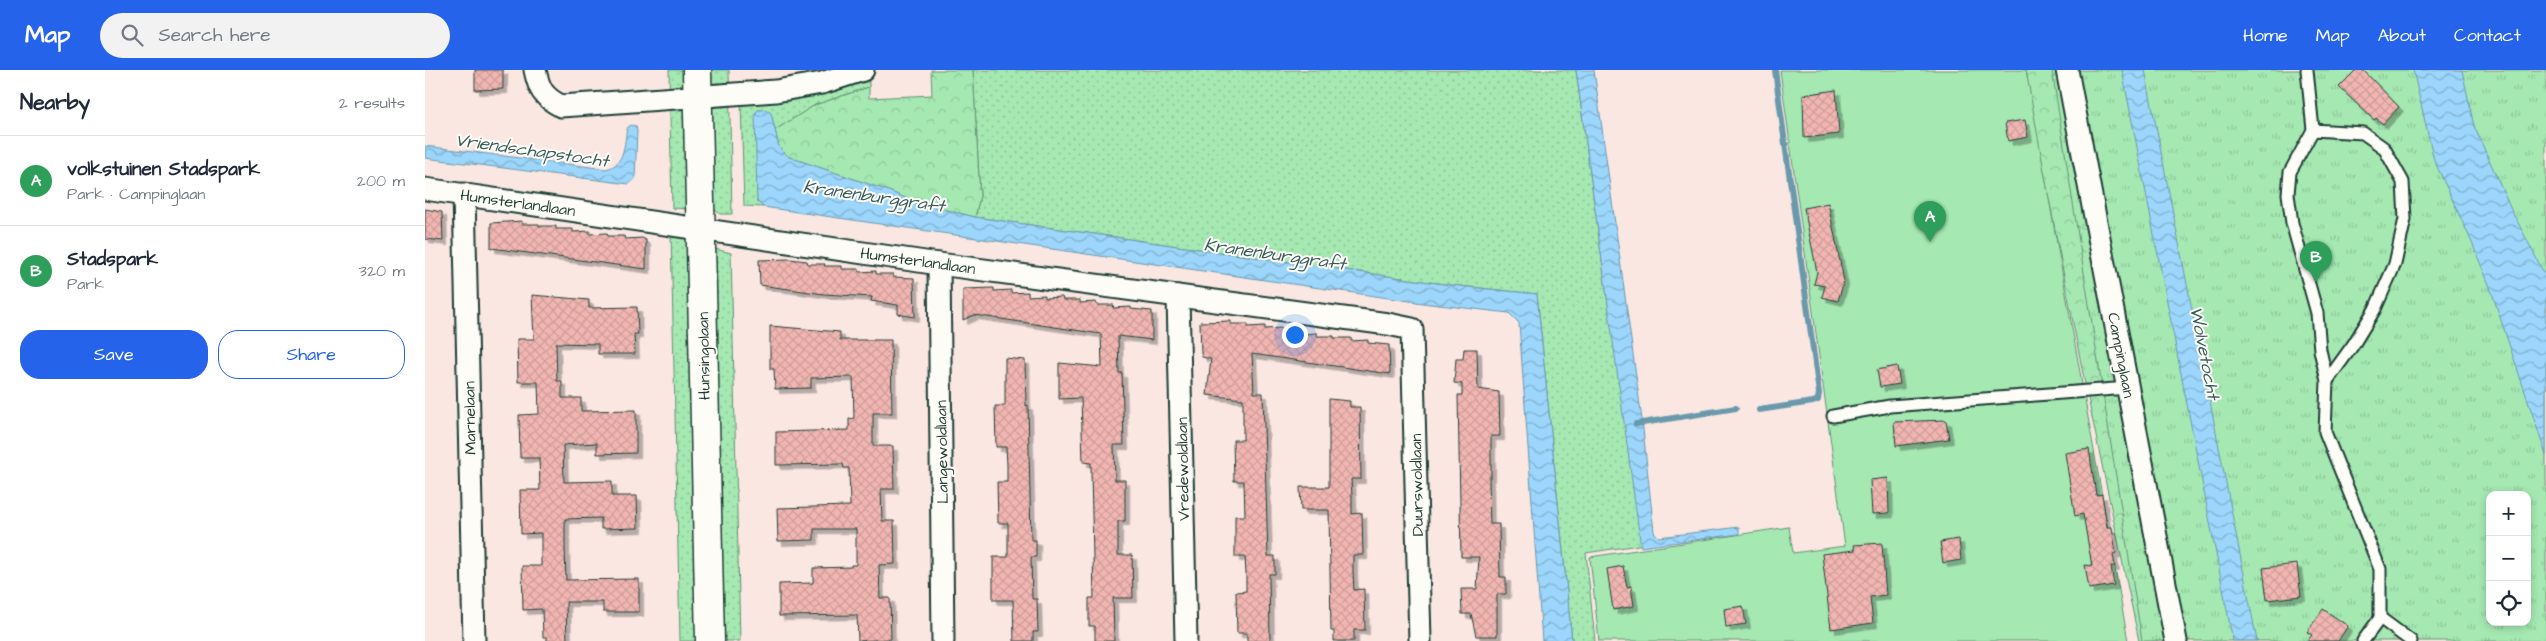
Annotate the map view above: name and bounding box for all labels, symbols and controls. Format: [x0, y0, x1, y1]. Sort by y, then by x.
search box [100, 13, 450, 58]
text: Map [25, 18, 70, 52]
icon: search [118, 21, 146, 49]
text: Search here [158, 22, 271, 49]
text: Home [2243, 23, 2288, 48]
text: Map [2316, 23, 2350, 48]
text: About [2378, 23, 2426, 48]
text: Contact [2454, 23, 2521, 48]
text: Nearby [20, 88, 90, 117]
text: 2 results [339, 92, 405, 114]
water label: Vriendschapstocht [454, 127, 612, 174]
text: volkstuinen Stadspark [67, 156, 260, 183]
text: A [31, 170, 41, 192]
text: 200 m [357, 170, 405, 192]
water label: Kranenburggraft [801, 174, 948, 220]
text: Park · Campinglaan [67, 183, 205, 205]
street label: Humsterlandlaan [459, 184, 577, 222]
pin: A [1914, 201, 1946, 242]
water label: Kranenburggraft [1202, 232, 1349, 278]
pin: B [2300, 241, 2332, 282]
street label: Humsterlandlaan [859, 242, 977, 280]
text: Stadspark [67, 246, 158, 273]
text: B [30, 260, 42, 282]
text: 320 m [359, 260, 405, 282]
text: Park [67, 273, 104, 295]
water label: Wolvetocht [2183, 305, 2226, 403]
street label: Campinglaan [2101, 311, 2140, 400]
street label: Hunsingolaan [692, 312, 717, 400]
your location [1282, 322, 1308, 348]
button: Save [20, 330, 208, 379]
button: Share [218, 330, 405, 379]
street label: Marnelaan [458, 381, 482, 455]
street label: Langewoldlaan [930, 400, 955, 504]
street label: Vredewoldlaan [1171, 417, 1195, 521]
street label: Duurswoldlaan [1405, 433, 1429, 537]
map controls [2486, 491, 2531, 626]
button: + [2486, 491, 2531, 536]
button: − [2486, 536, 2531, 581]
button: locate [2486, 581, 2531, 626]

